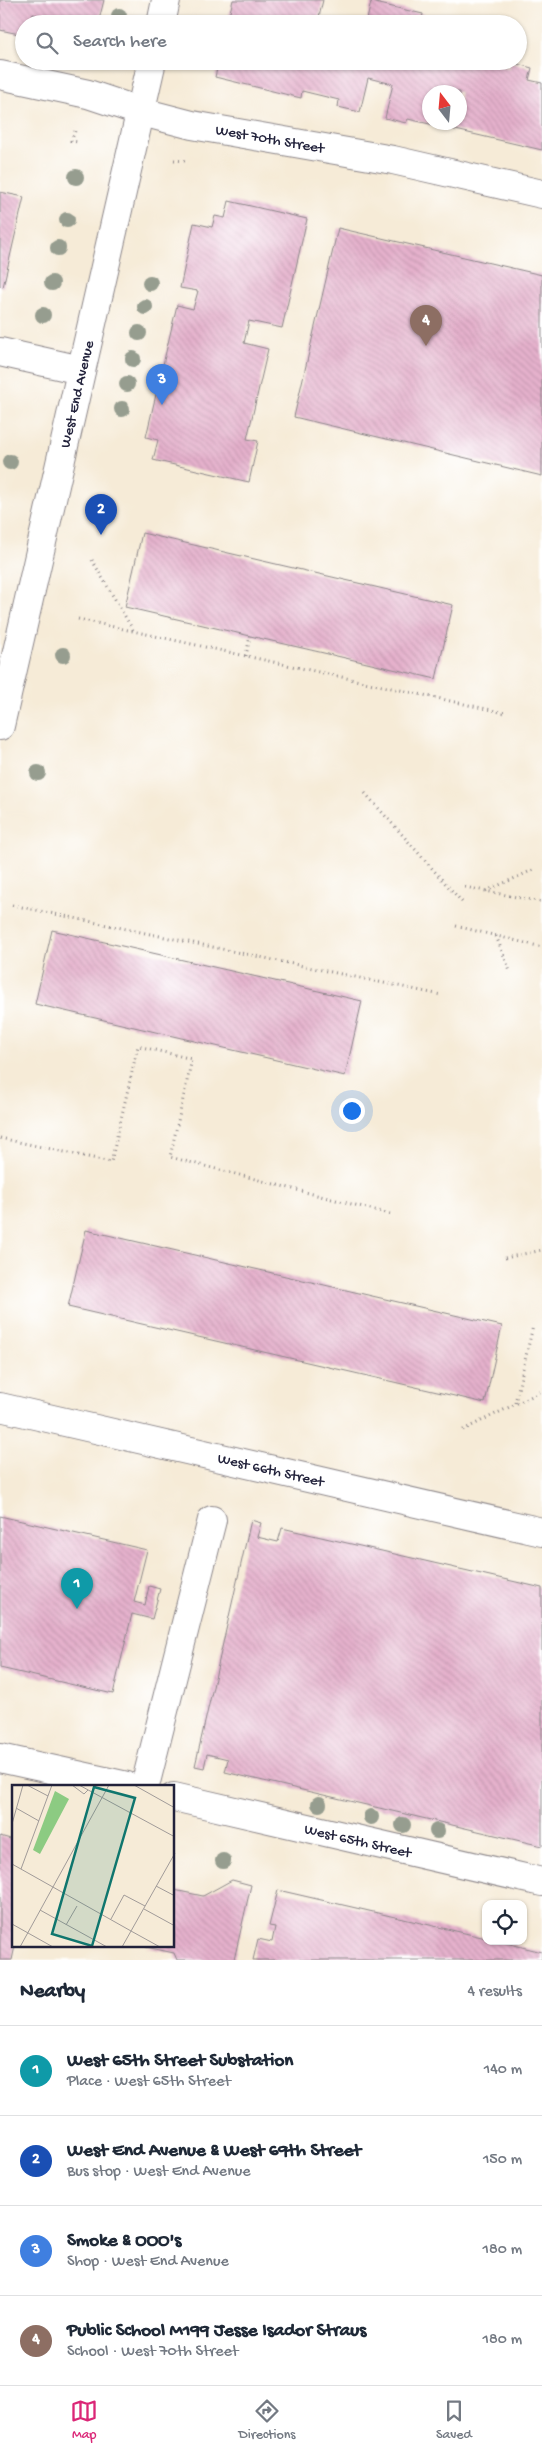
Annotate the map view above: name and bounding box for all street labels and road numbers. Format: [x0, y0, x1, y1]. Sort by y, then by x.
street label: West 70th Street [214, 122, 327, 159]
street label: West End Avenue [57, 339, 99, 450]
street label: West 66th Street [216, 1450, 327, 1492]
street label: West 65th Street [302, 1821, 414, 1863]

